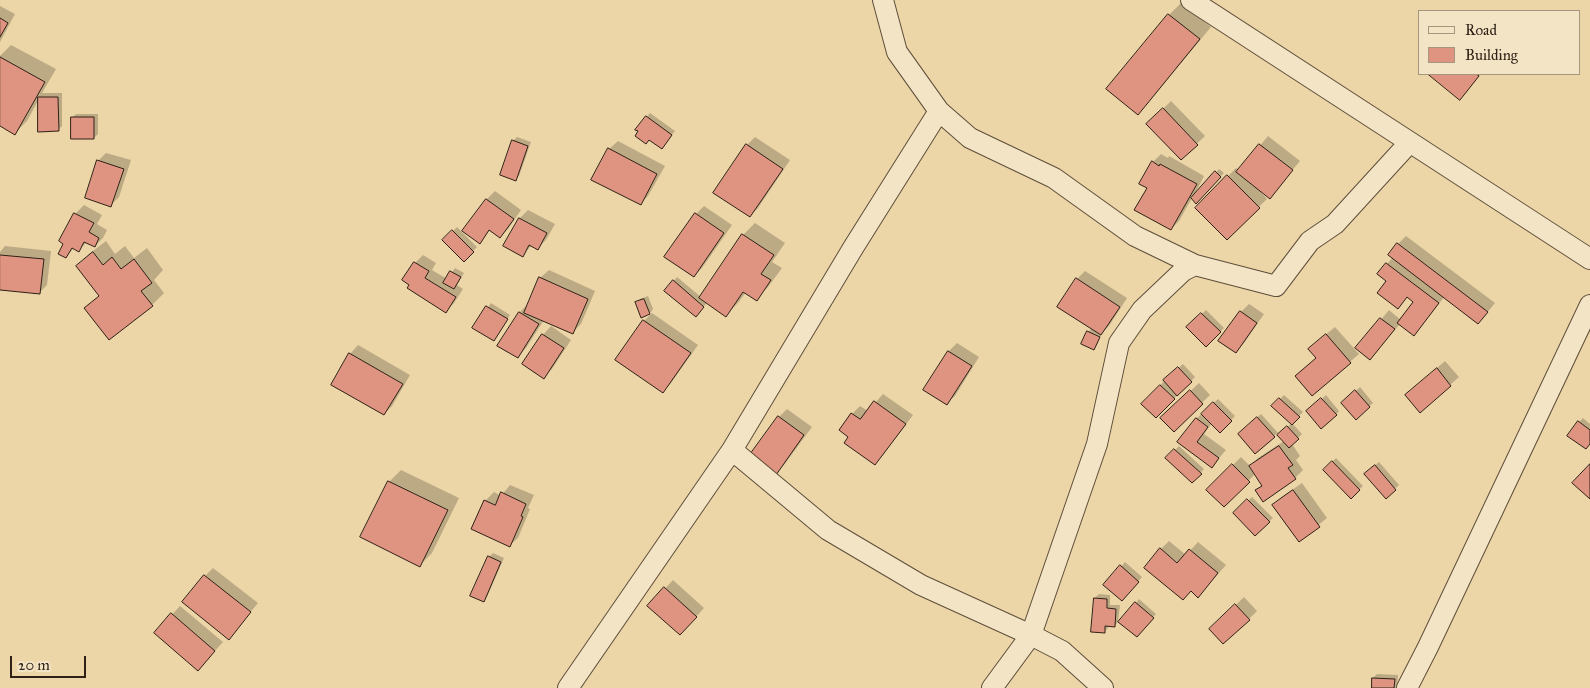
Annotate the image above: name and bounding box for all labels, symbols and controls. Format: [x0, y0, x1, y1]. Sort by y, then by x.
legend [1418, 10, 1580, 75]
text: Road [1465, 21, 1497, 39]
text: Building [1465, 46, 1518, 64]
scale bar [12, 646, 89, 678]
text: 20 m [18, 656, 50, 674]

